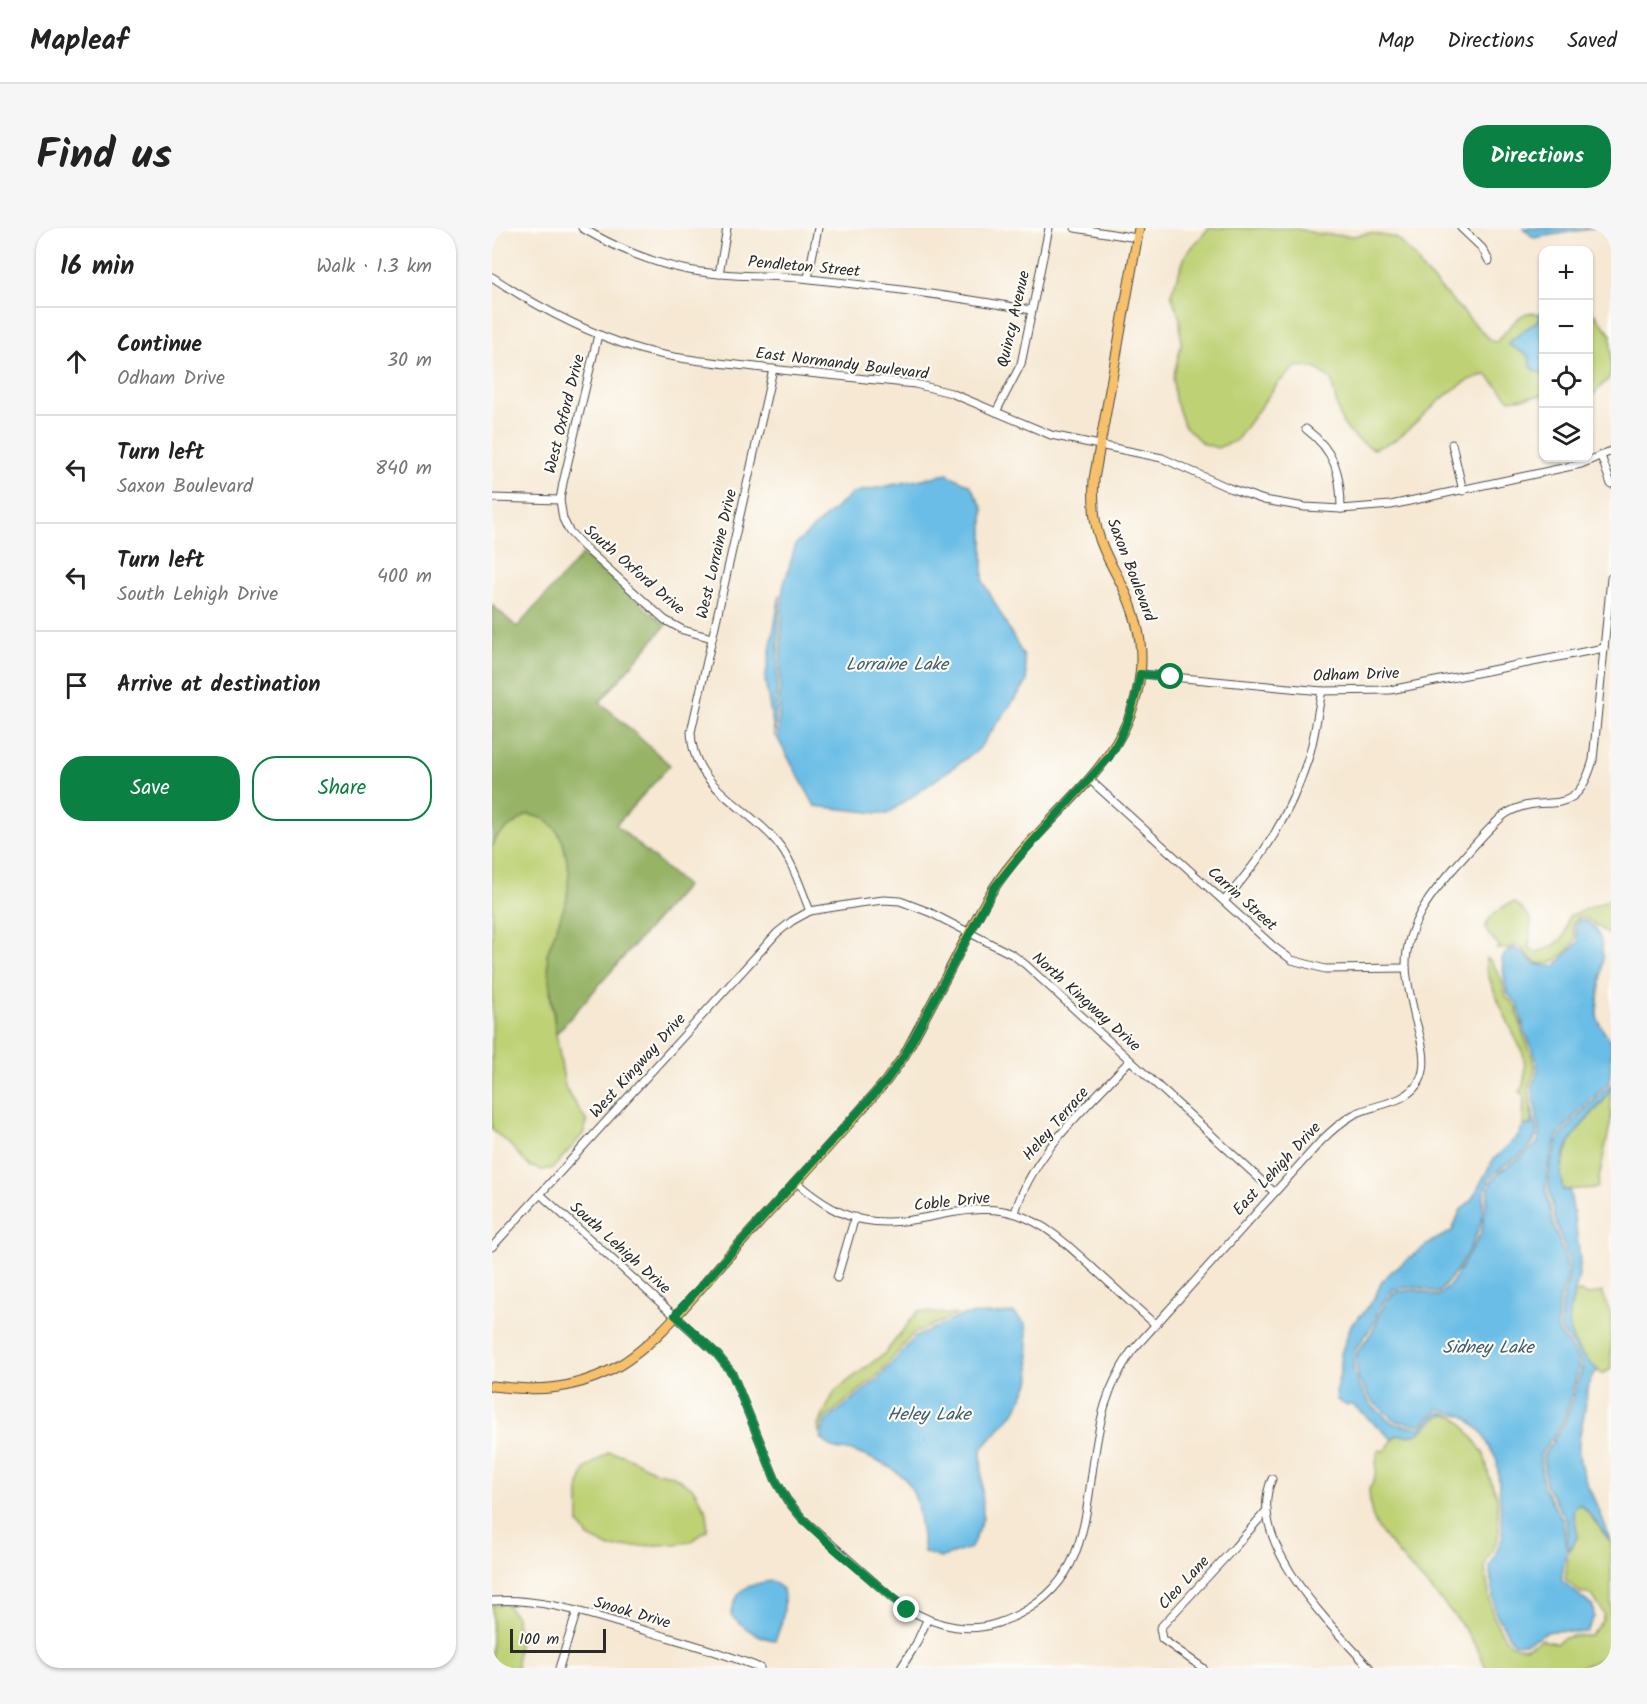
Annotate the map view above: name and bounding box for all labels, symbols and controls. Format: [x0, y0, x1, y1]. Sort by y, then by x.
text: Mapleaf [30, 19, 128, 64]
text: Map [1378, 25, 1414, 58]
text: Directions [1447, 25, 1534, 58]
text: Saved [1567, 25, 1617, 58]
text: Find us [36, 123, 172, 190]
button: Directions [1463, 125, 1611, 188]
text: 16 min [60, 246, 134, 288]
map controls [1539, 246, 1593, 462]
button: + [1539, 246, 1593, 300]
street label: Pendleton Street [747, 250, 862, 284]
text: Walk · 1.3 km [316, 251, 432, 283]
street label: Quincy Avenue [991, 268, 1037, 370]
button: − [1539, 300, 1593, 354]
text: Continue [117, 328, 202, 363]
street label: East Normandy Boulevard [754, 341, 931, 387]
icon: ahead [60, 345, 93, 378]
text: 30 m [387, 345, 432, 377]
street label: West Oxford Drive [538, 352, 592, 476]
button: locate [1539, 354, 1593, 408]
text: Odham Drive [117, 363, 225, 395]
button: layers [1539, 408, 1593, 462]
text: Turn left [117, 436, 204, 471]
icon: left [60, 453, 93, 486]
text: 840 m [375, 453, 432, 485]
text: Saxon Boulevard [117, 471, 253, 503]
street label: West Lorraine Drive [690, 487, 744, 621]
street label: Saxon Boulevard [1100, 515, 1163, 626]
street label: South Oxford Drive [578, 519, 690, 621]
text: Turn left [117, 544, 204, 579]
icon: left [60, 561, 93, 594]
text: 400 m [377, 561, 432, 593]
text: South Lehigh Drive [117, 579, 278, 611]
water label: Lorraine Lake [846, 651, 950, 680]
street label: Odham Drive [1312, 661, 1400, 689]
route start [1157, 663, 1183, 689]
text: Arrive at destination [117, 668, 320, 703]
icon: arrive [60, 669, 93, 702]
button: Save [60, 756, 240, 821]
button: Share [252, 756, 432, 821]
street label: Carrin Street [1201, 861, 1283, 938]
street label: North Kingway Drive [1026, 946, 1146, 1058]
street label: West Kingway Drive [584, 1008, 692, 1124]
street label: Heley Terrace [1017, 1081, 1095, 1167]
street label: East Lehigh Drive [1227, 1116, 1327, 1222]
street label: Coble Drive [913, 1186, 991, 1218]
street label: South Lehigh Drive [564, 1196, 676, 1300]
water label: Sidney Lake [1443, 1334, 1535, 1363]
water label: Heley Lake [887, 1401, 972, 1430]
street label: Cleo Lane [1152, 1550, 1216, 1616]
street label: Snook Drive [591, 1590, 673, 1636]
route end [893, 1596, 919, 1622]
scale bar [510, 1626, 606, 1654]
text: 100 m [519, 1627, 559, 1652]

